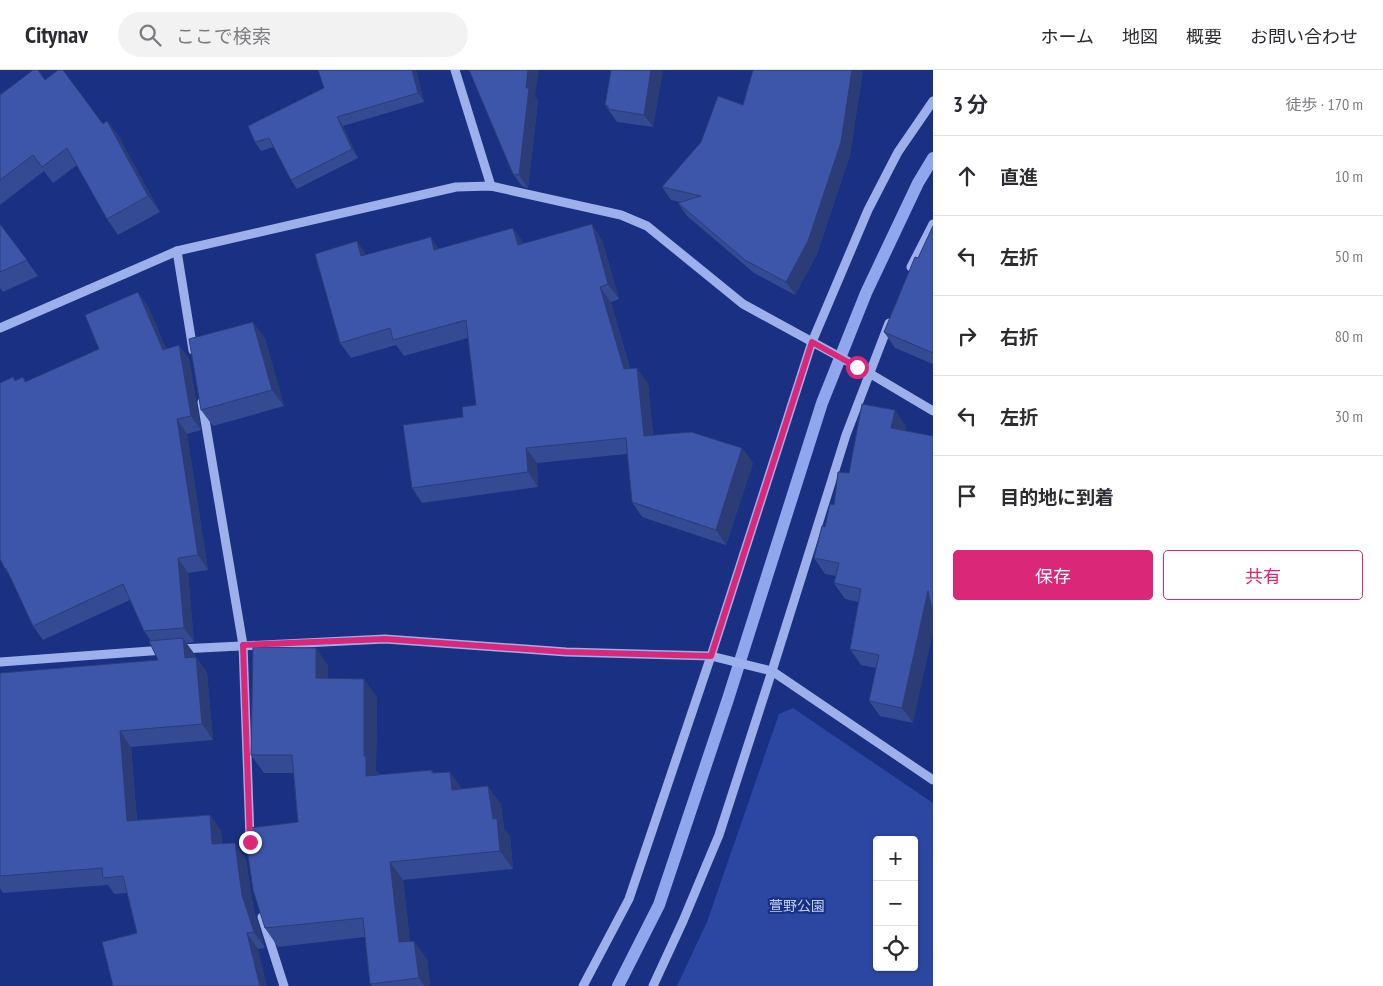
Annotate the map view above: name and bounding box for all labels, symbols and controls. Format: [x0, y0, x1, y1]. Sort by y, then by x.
search box [118, 12, 468, 57]
text: Citynav [25, 19, 88, 50]
icon: search [136, 21, 164, 49]
text: ここで検索 [176, 24, 271, 48]
text: ホーム [1041, 25, 1094, 48]
text: 地図 [1122, 25, 1158, 48]
text: 概要 [1186, 25, 1222, 48]
text: お問い合わせ [1250, 25, 1358, 48]
text: 3 分 [953, 91, 988, 118]
text: 徒歩 · 170 m [1285, 94, 1363, 114]
icon: ahead [953, 162, 981, 190]
text: 直進 [1000, 165, 1038, 189]
text: 10 m [1335, 166, 1363, 186]
icon: left [953, 242, 981, 270]
text: 左折 [1000, 245, 1038, 269]
text: 50 m [1335, 246, 1363, 266]
icon: right [953, 322, 981, 350]
text: 右折 [1000, 325, 1038, 349]
text: 80 m [1335, 326, 1363, 346]
route start [846, 356, 869, 379]
icon: left [953, 402, 981, 430]
text: 左折 [1000, 405, 1038, 429]
text: 30 m [1335, 406, 1363, 426]
icon: arrive [953, 482, 981, 510]
text: 目的地に到着 [1000, 485, 1114, 509]
button: 保存 [953, 550, 1153, 600]
button: 共有 [1163, 550, 1363, 600]
route end [239, 831, 262, 854]
map controls [873, 836, 918, 971]
button: + [873, 836, 918, 881]
button: − [873, 881, 918, 926]
park label: 萱野公園 [769, 897, 825, 915]
button: locate [873, 926, 918, 971]

